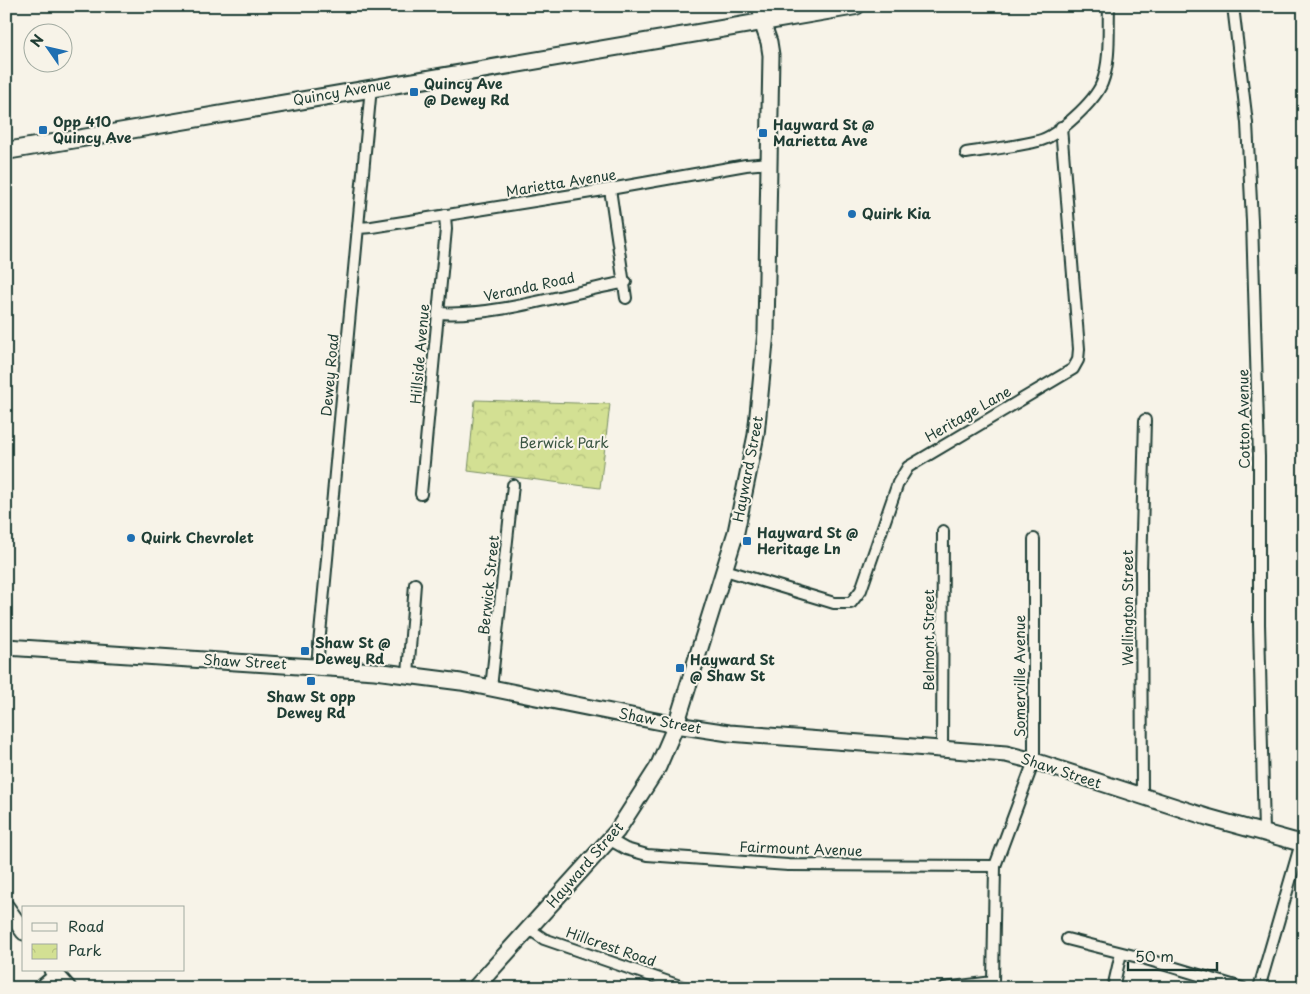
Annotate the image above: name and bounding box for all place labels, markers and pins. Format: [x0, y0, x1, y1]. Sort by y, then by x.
place label: Quincy Ave @ Dewey Rd [424, 73, 510, 110]
marker: Quincy Ave @ Dewey Rd [408, 86, 420, 98]
place label: Opp 410 Quincy Ave [53, 111, 132, 148]
place label: Hayward St @ Marietta Ave [773, 114, 874, 151]
marker: Opp 410 Quincy Ave [37, 124, 49, 136]
marker: Hayward St @ Marietta Ave [757, 127, 769, 139]
place label: Quirk Kia [862, 203, 931, 224]
marker: Quirk Kia [846, 208, 858, 220]
place label: Hayward St @ Heritage Ln [757, 522, 858, 559]
place label: Quirk Chevrolet [141, 527, 254, 548]
marker: Quirk Chevrolet [125, 532, 137, 544]
marker: Hayward St @ Heritage Ln [741, 535, 753, 547]
place label: Shaw St @ Dewey Rd [315, 632, 390, 669]
marker: Shaw St @ Dewey Rd [299, 645, 311, 657]
place label: Hayward St @ Shaw St [690, 649, 775, 686]
marker: Hayward St @ Shaw St [674, 662, 686, 674]
marker: Shaw St opp Dewey Rd [305, 675, 317, 687]
place label: Shaw St opp Dewey Rd [266, 686, 356, 723]

